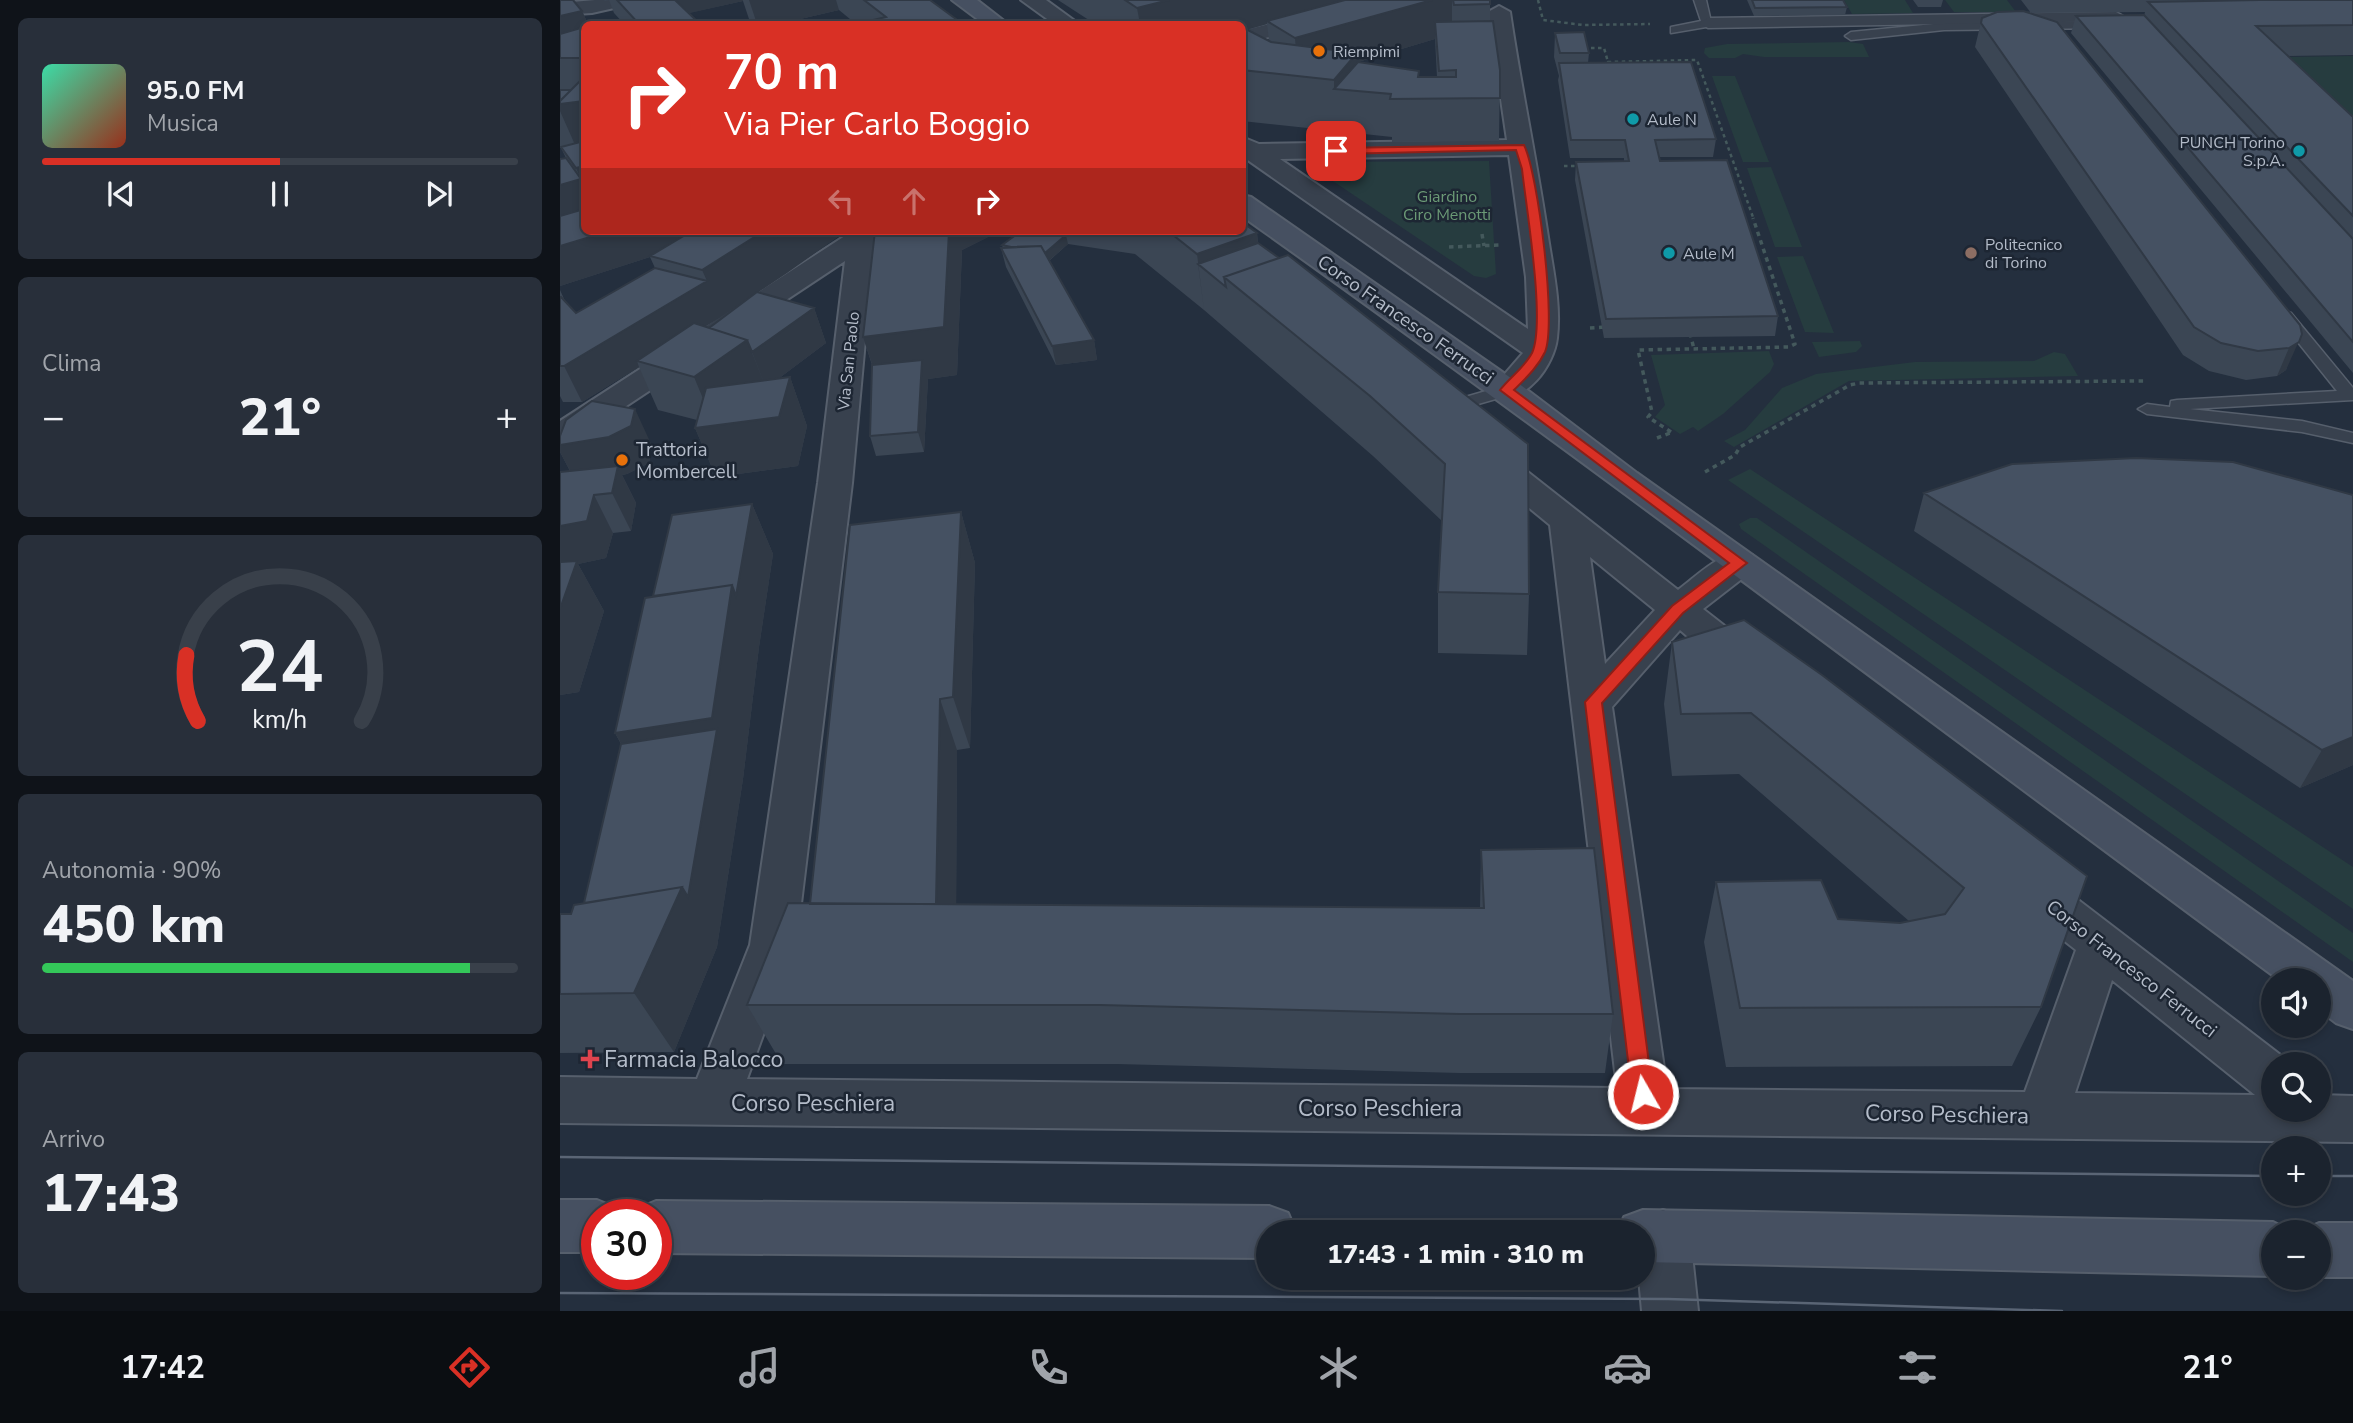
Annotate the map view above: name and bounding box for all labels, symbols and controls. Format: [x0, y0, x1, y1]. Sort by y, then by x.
text: 70 m [724, 39, 839, 106]
place label: Riempimi [1333, 41, 1400, 63]
marker: Riempimi [1311, 43, 1327, 59]
icon: right [609, 49, 700, 140]
text: 95.0 FM [147, 73, 244, 108]
text: Via Pier Carlo Boggio [724, 103, 1030, 146]
text: Musica [147, 108, 219, 139]
place label: Aule N [1647, 109, 1697, 131]
marker: Aule N [1625, 111, 1641, 127]
pin [1306, 121, 1366, 181]
icon: arrive [1317, 132, 1355, 170]
place label: PUNCH Torino S.p.A. [2180, 132, 2285, 172]
marker: PUNCH Torino S.p.A. [2291, 143, 2307, 159]
icon: previous [102, 175, 140, 213]
icon: pause [261, 175, 299, 213]
icon: next [420, 175, 458, 213]
icon: left [822, 182, 860, 220]
icon: ahead [895, 182, 933, 220]
icon: right [968, 182, 1006, 220]
park label: Giardino Ciro Menotti [1403, 186, 1491, 226]
place label: Politecnico di Torino [1985, 234, 2063, 274]
place label: Aule M [1683, 243, 1735, 265]
marker: Aule M [1661, 245, 1677, 261]
marker: Politecnico di Torino [1963, 245, 1979, 261]
street label: Corso Francesco Ferrucci [1312, 249, 1499, 391]
street label: Via San Paolo [833, 310, 865, 413]
text: Clima [42, 348, 102, 379]
text: 21° [239, 382, 321, 453]
text: − [42, 392, 65, 443]
text: + [495, 392, 518, 443]
place label: Trattoria Mombercell [636, 437, 737, 485]
marker: Trattoria Mombercell [614, 452, 630, 468]
text: 24 [236, 618, 324, 718]
text: km/h [252, 703, 308, 737]
text: Autonomia · 90% [42, 855, 222, 886]
text: 450 km [42, 889, 225, 960]
street label: Corso Francesco Ferrucci [2041, 894, 2222, 1044]
map controls [2261, 968, 2331, 1290]
button: sound [2261, 968, 2331, 1038]
place label: Farmacia Balocco [604, 1044, 783, 1075]
marker: Farmacia Balocco [582, 1051, 598, 1067]
button: search [2261, 1052, 2331, 1122]
position arrow [1606, 1057, 1680, 1131]
street label: Corso Peschiera [731, 1088, 895, 1119]
street label: Corso Peschiera [1298, 1093, 1462, 1124]
street label: Corso Peschiera [1865, 1098, 2029, 1131]
text: Arrivo [42, 1124, 105, 1155]
button: + [2261, 1136, 2331, 1206]
text: 17:43 [42, 1158, 180, 1229]
speed limit sign: 30 [581, 1199, 672, 1290]
button: − [2261, 1220, 2331, 1290]
text: 17:43 · 1 min · 310 m [1327, 1237, 1584, 1272]
icon: directions [445, 1343, 494, 1392]
icon: music [735, 1343, 784, 1392]
icon: phone [1024, 1343, 1073, 1392]
icon: climate [1314, 1343, 1363, 1392]
icon: car [1603, 1343, 1652, 1392]
icon: filters [1893, 1343, 1942, 1392]
text: 17:42 [120, 1346, 205, 1389]
text: 21° [2182, 1346, 2233, 1389]

